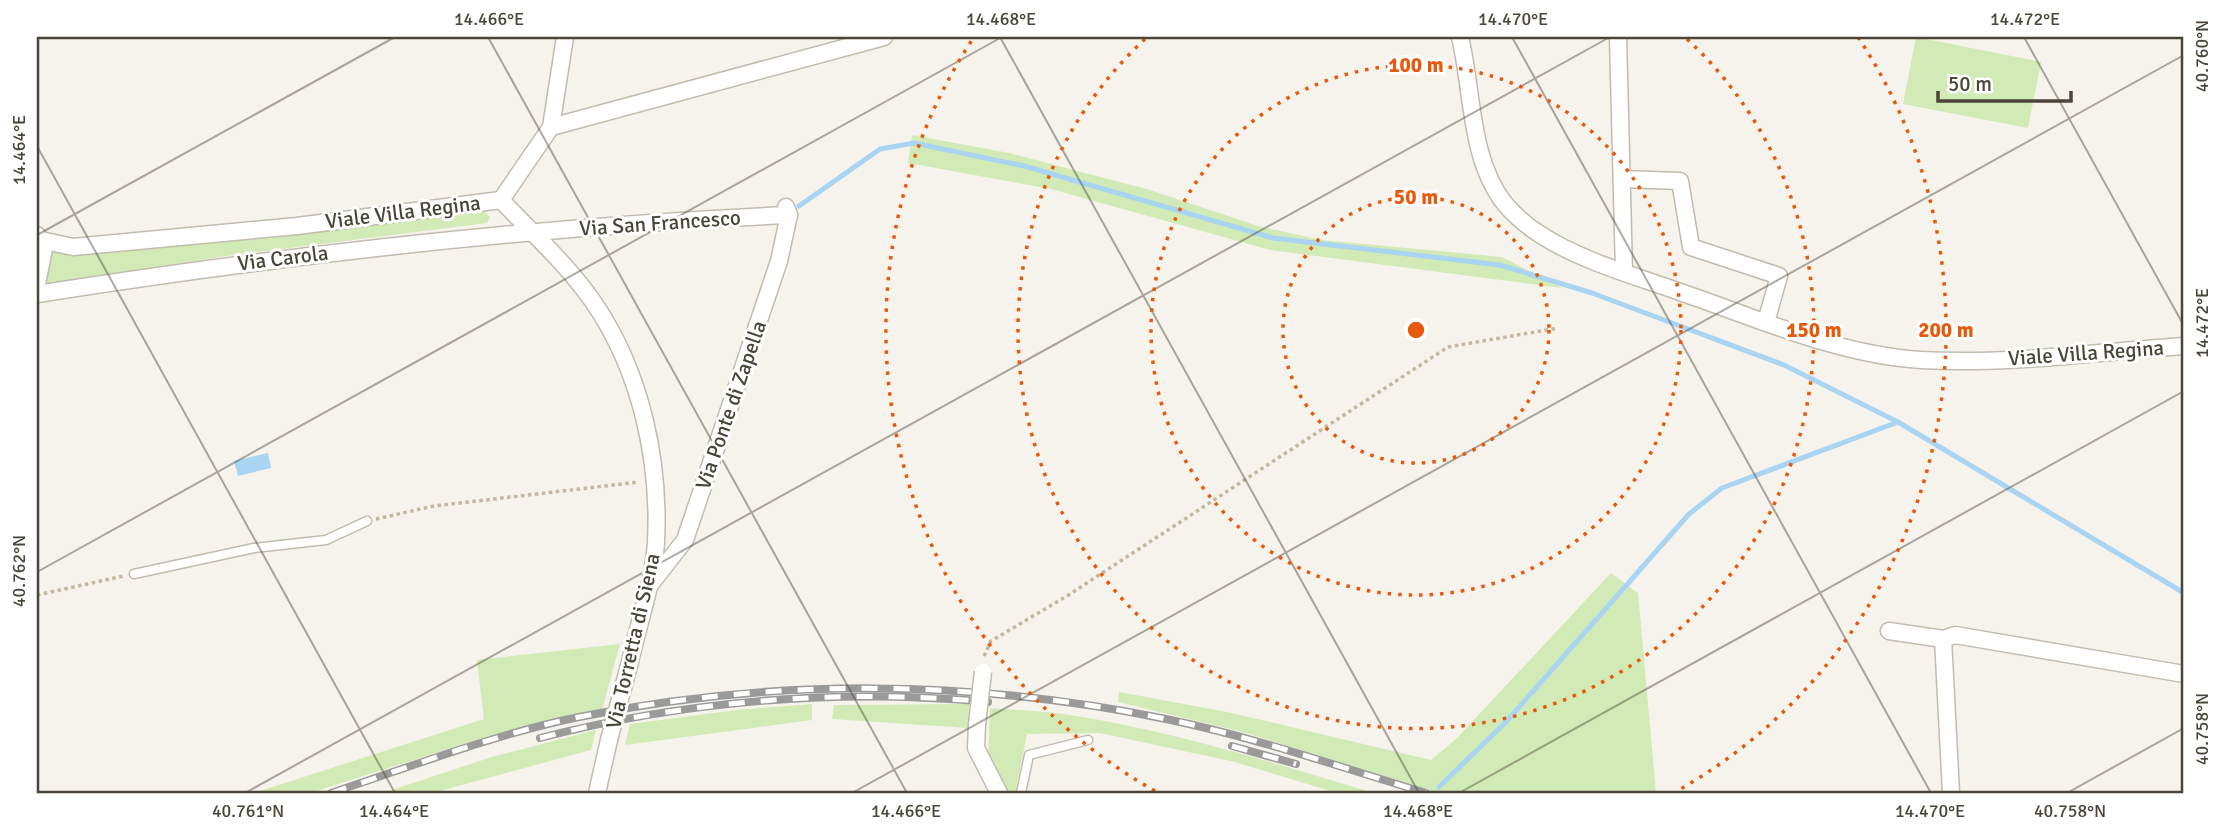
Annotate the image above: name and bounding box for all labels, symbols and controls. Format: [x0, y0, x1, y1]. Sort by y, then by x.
text: 14.466°E [454, 8, 524, 30]
text: 14.468°E [966, 8, 1036, 30]
text: 14.470°E [1478, 8, 1548, 30]
text: 14.472°E [1990, 8, 2060, 30]
text: 40.760°N [2191, 20, 2213, 92]
text: 100 m [1388, 52, 1444, 78]
scale bar [1938, 60, 2070, 104]
text: 50 m [1948, 71, 1992, 97]
text: 14.464°E [8, 115, 30, 185]
text: 50 m [1394, 184, 1438, 210]
street label: Viale Villa Regina [324, 190, 482, 234]
street label: Via San Francesco [578, 204, 742, 242]
street label: Via Carola [236, 240, 330, 276]
text: 14.472°E [2191, 288, 2213, 358]
street label: Via Ponte di Zapella [690, 317, 772, 493]
text: 150 m [1786, 317, 1842, 343]
text: 200 m [1918, 317, 1974, 343]
centre of rings [1404, 318, 1428, 342]
street label: Viale Villa Regina [2007, 335, 2165, 371]
text: 40.762°N [8, 535, 30, 607]
street label: Via Torretta di Siena [600, 551, 666, 731]
text: 40.758°N [2191, 693, 2213, 765]
text: 40.761°N [212, 800, 284, 822]
text: 14.464°E [359, 800, 429, 822]
text: 14.466°E [871, 800, 941, 822]
text: 14.468°E [1383, 800, 1453, 822]
text: 14.470°E [1895, 800, 1965, 822]
text: 40.758°N [2034, 800, 2106, 822]

